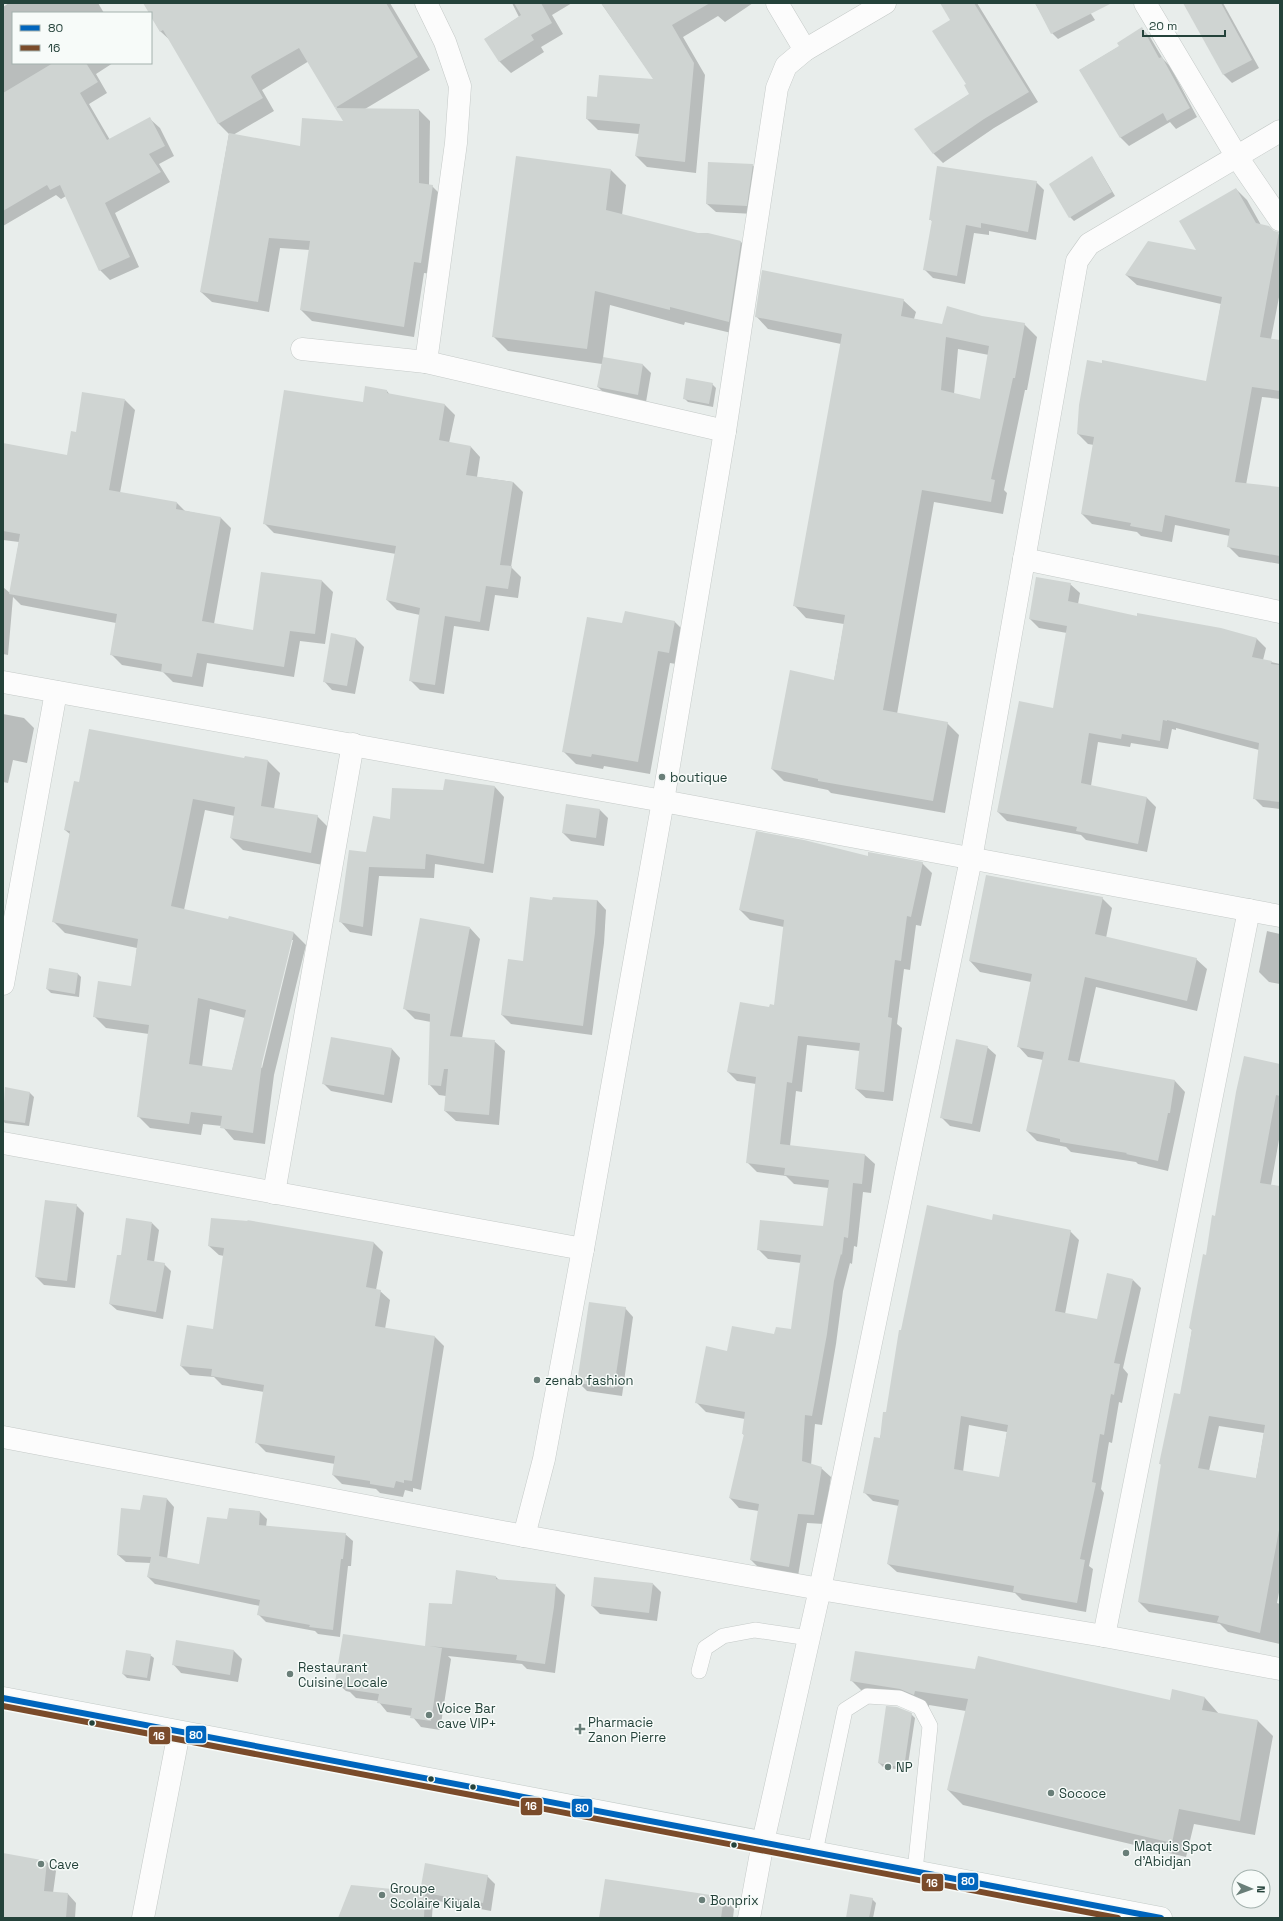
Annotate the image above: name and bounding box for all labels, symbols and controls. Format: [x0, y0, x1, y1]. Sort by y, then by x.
legend [12, 12, 152, 64]
scale bar [1143, 12, 1225, 38]
text: 20 m [1149, 18, 1177, 34]
text: 80 [48, 20, 63, 36]
text: 16 [48, 40, 60, 56]
place label: boutique [670, 769, 728, 786]
marker: boutique [657, 772, 667, 782]
place label: zenab fashion [545, 1372, 633, 1389]
marker: zenab fashion [532, 1375, 542, 1385]
place label: Restaurant Cuisine Locale [298, 1659, 388, 1691]
marker: Restaurant Cuisine Locale [285, 1669, 295, 1679]
place label: Voice Bar cave VIP+ [437, 1700, 497, 1732]
marker: Voice Bar cave VIP+ [424, 1710, 434, 1720]
place label: Pharmacie Zanon Pierre [588, 1714, 666, 1746]
unlabelled marker [87, 1718, 97, 1728]
marker: Pharmacie Zanon Pierre [575, 1724, 585, 1734]
line badge: 80 [185, 1725, 207, 1744]
line badge: 16 [148, 1726, 171, 1745]
text: 80 [189, 1728, 203, 1742]
text: 16 [153, 1729, 165, 1743]
place label: NP [896, 1759, 913, 1776]
marker: NP [883, 1762, 893, 1772]
unlabelled marker [426, 1774, 436, 1784]
unlabelled marker [468, 1782, 478, 1792]
place label: Sococe [1059, 1785, 1106, 1802]
marker: Sococe [1046, 1788, 1056, 1798]
line badge: 16 [520, 1797, 543, 1816]
line badge: 80 [571, 1798, 593, 1818]
text: 16 [525, 1799, 537, 1813]
text: 80 [575, 1801, 589, 1815]
place label: Maquis Spot d'Abidjan [1134, 1838, 1212, 1870]
unlabelled marker [729, 1840, 739, 1850]
marker: Maquis Spot d'Abidjan [1121, 1848, 1131, 1858]
place label: Cave [49, 1856, 79, 1873]
marker: Cave [36, 1859, 46, 1869]
north arrow [1231, 1869, 1271, 1909]
line badge: 80 [957, 1872, 979, 1891]
line badge: 16 [921, 1873, 944, 1892]
text: 80 [961, 1874, 975, 1888]
text: 16 [926, 1876, 938, 1890]
place label: Groupe Scolaire Kiyala [390, 1880, 481, 1912]
text: N [1254, 1885, 1268, 1893]
marker: Groupe Scolaire Kiyala [377, 1890, 387, 1900]
place label: Bonprix [710, 1892, 759, 1909]
marker: Bonprix [697, 1895, 707, 1905]

